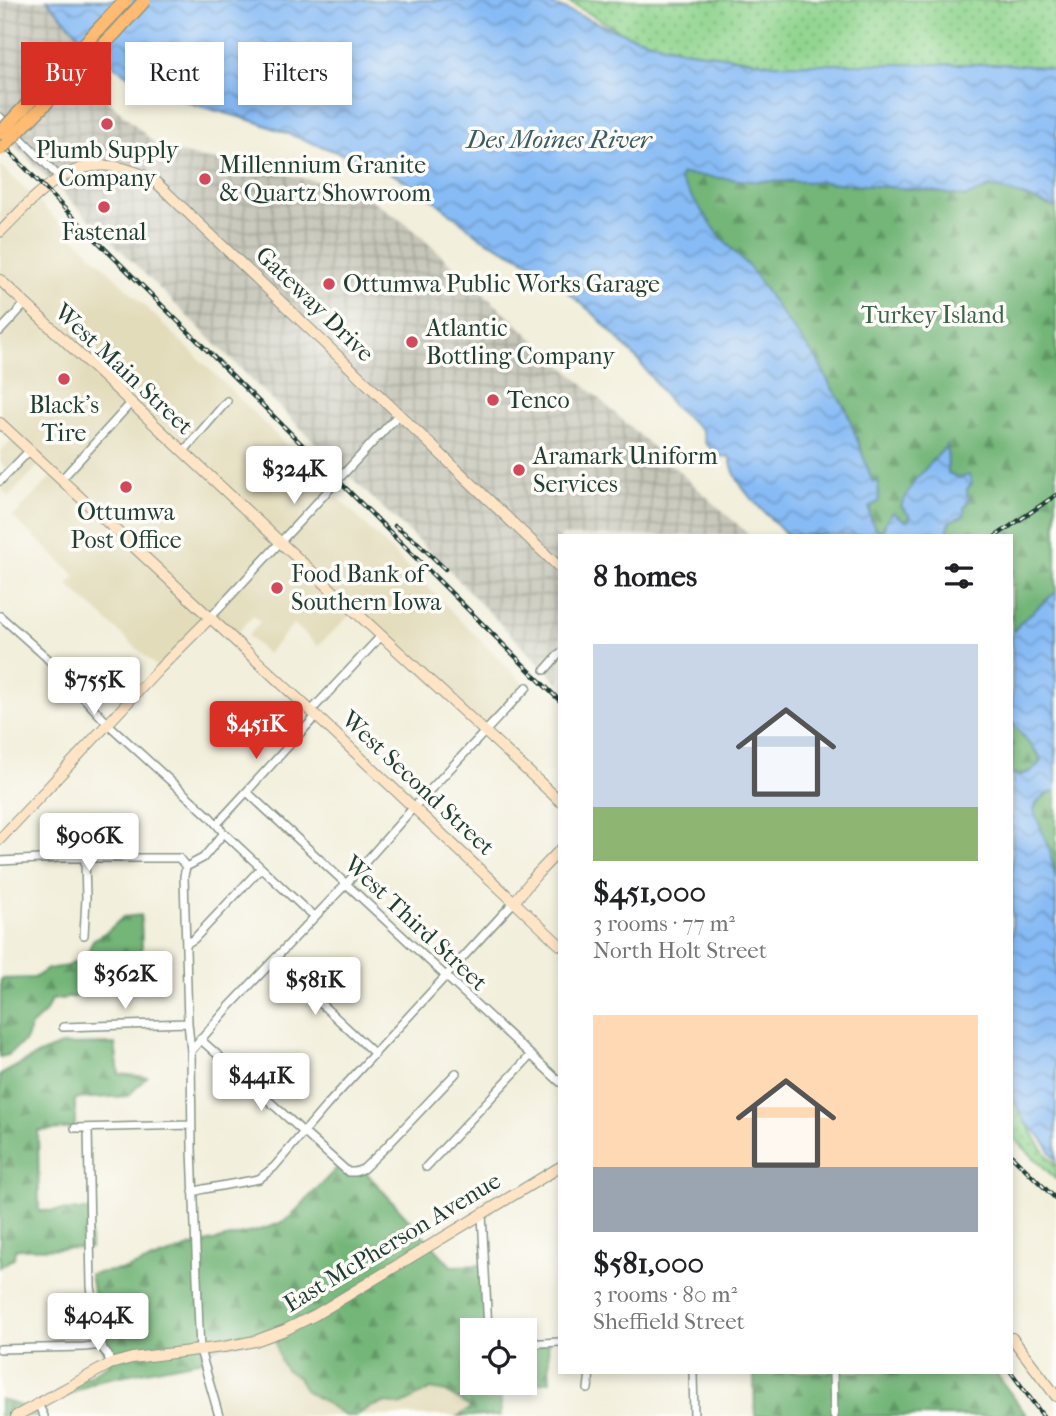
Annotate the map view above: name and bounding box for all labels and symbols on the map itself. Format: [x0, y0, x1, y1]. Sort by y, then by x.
marker: Plumb Supply Company [99, 116, 115, 132]
water label: Des Moines River [465, 124, 654, 155]
place label: Plumb Supply Company [36, 136, 180, 192]
place label: Millennium Granite & Quartz Showroom [219, 151, 431, 207]
marker: Millennium Granite & Quartz Showroom [197, 171, 213, 187]
marker: Fastenal [96, 199, 112, 215]
place label: Fastenal [62, 218, 147, 246]
street label: Gateway Drive [250, 241, 380, 367]
place label: Ottumwa Public Works Garage [343, 270, 660, 298]
marker: Ottumwa Public Works Garage [321, 276, 337, 292]
street label: West Main Street [48, 297, 199, 441]
park label: Turkey Island [861, 301, 1006, 329]
place label: Atlantic Bottling Company [425, 314, 616, 370]
marker: Atlantic Bottling Company [404, 334, 420, 350]
marker: Black's Tire [56, 371, 72, 387]
place label: Tenco [507, 386, 570, 414]
place label: Black's Tire [29, 391, 99, 447]
marker: Tenco [485, 392, 501, 408]
place label: Aramark Uniform Services [532, 442, 718, 498]
pin: $324K [245, 447, 343, 506]
marker: Aramark Uniform Services [511, 462, 527, 478]
marker: Ottumwa Post Office [118, 479, 134, 495]
place label: Ottumwa Post Office [70, 498, 182, 554]
place label: Food Bank of Southern Iowa [291, 560, 442, 616]
marker: Food Bank of Southern Iowa [269, 580, 285, 596]
pin: $755K [45, 658, 143, 717]
pin: $451K [207, 702, 305, 761]
street label: West Second Street [335, 704, 501, 861]
pin: $906K [40, 814, 138, 873]
street label: West Third Street [338, 849, 494, 997]
pin: $362K [76, 951, 174, 1011]
pin: $581K [266, 958, 364, 1017]
pin: $441K [212, 1054, 310, 1113]
street label: East McPherson Avenue [279, 1166, 506, 1318]
pin: $404K [49, 1294, 147, 1353]

